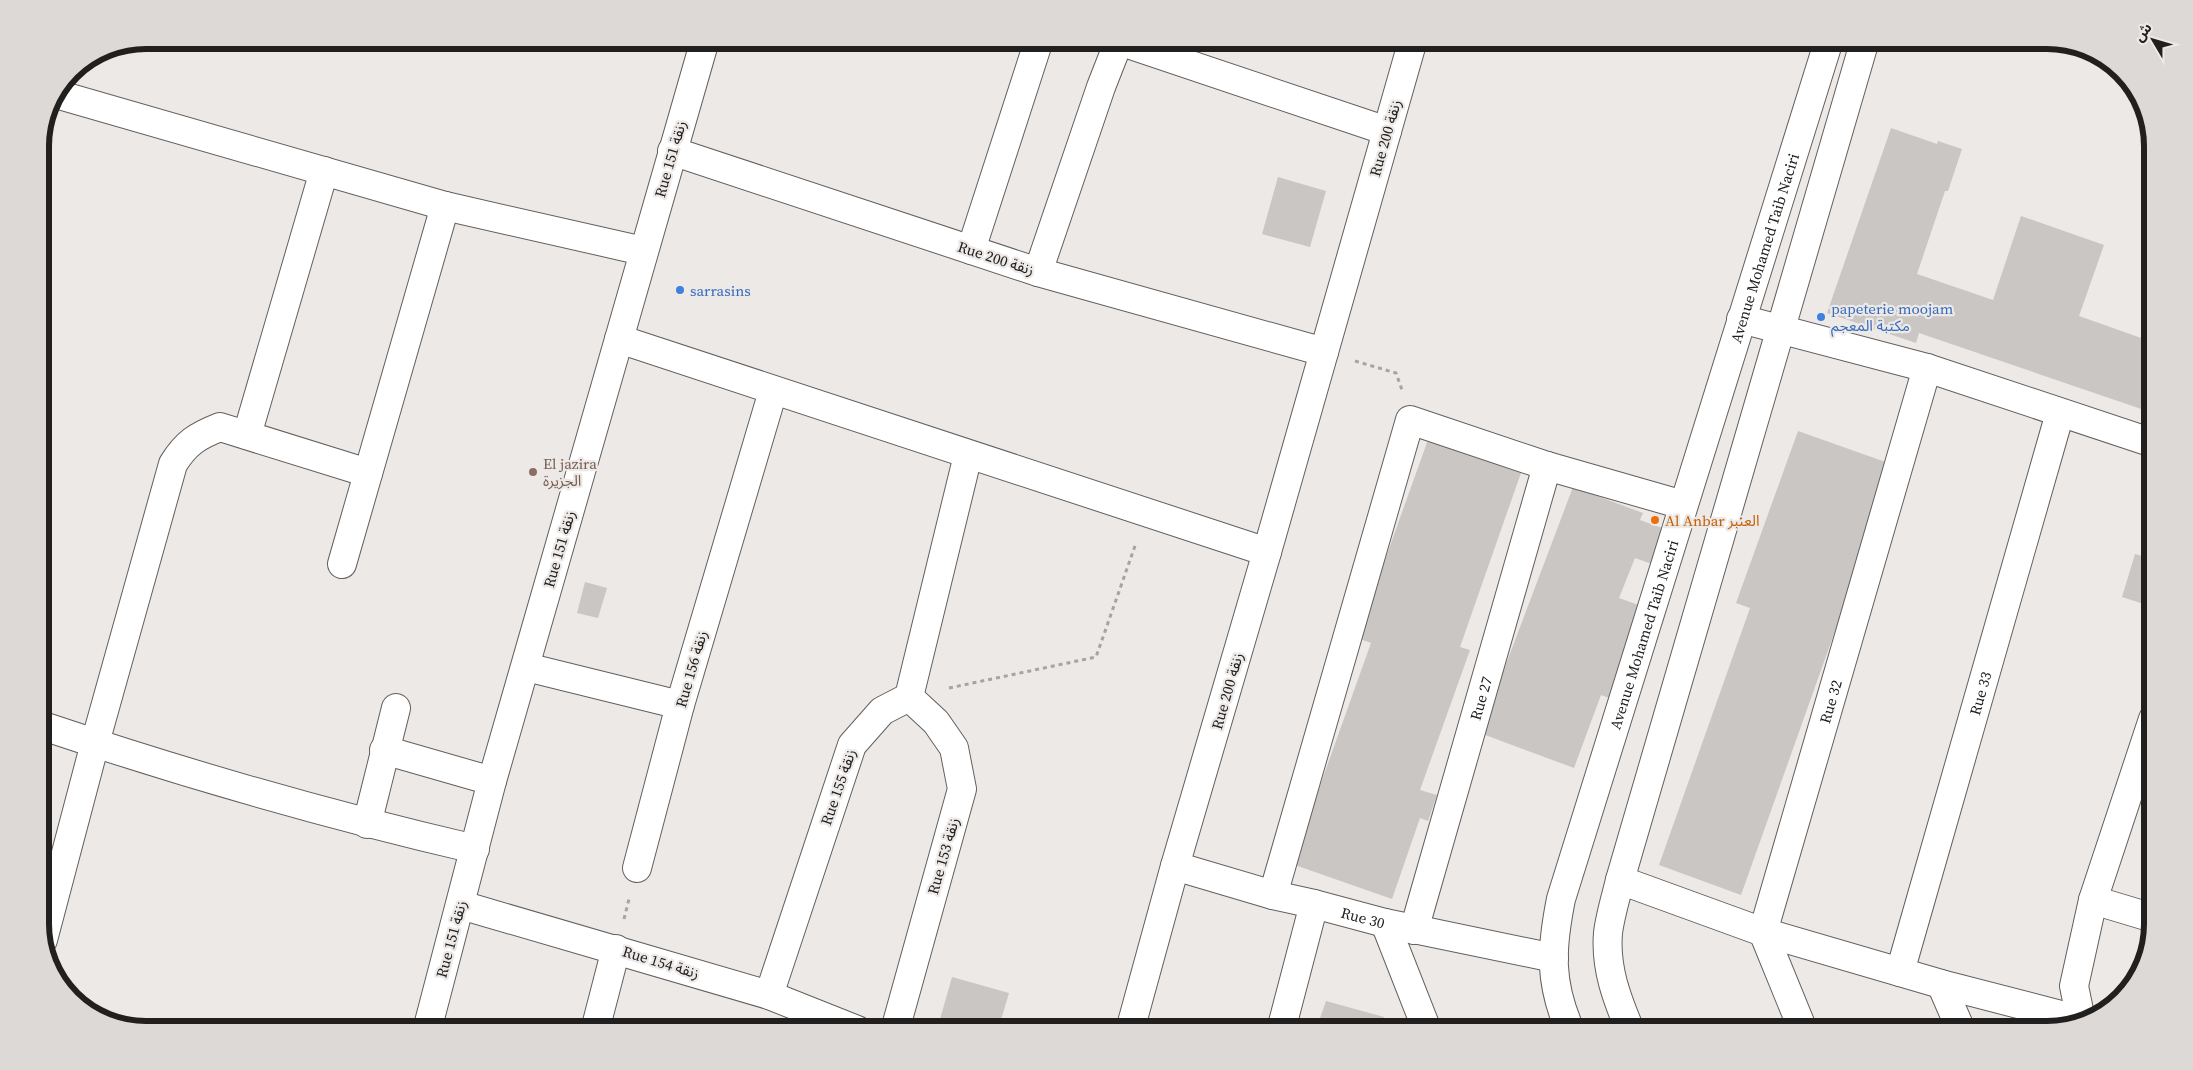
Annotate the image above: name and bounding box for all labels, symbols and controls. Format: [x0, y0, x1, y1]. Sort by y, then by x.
north arrow [2128, 15, 2178, 65]
text: ش [2129, 18, 2157, 46]
street label: Rue 200 زنقة [1364, 97, 1406, 179]
street label: Rue 151 زنقة [649, 118, 691, 200]
street label: Avenue Mohamed Taib Naciri [1725, 150, 1804, 345]
street label: Rue 200 زنقة [955, 236, 1037, 280]
place label: sarrasins [690, 280, 751, 301]
marker: sarrasins [674, 284, 686, 296]
place label: papeterie moojam مكتبة المعجم [1831, 298, 1954, 337]
marker: papeterie moojam مكتبة المعجم [1815, 311, 1827, 323]
place label: El jazira الجزيرة [543, 453, 597, 491]
marker: El jazira الجزيرة [527, 466, 539, 478]
street label: Rue 151 زنقة [538, 508, 580, 590]
place label: Al Anbar العنبر [1665, 510, 1760, 531]
marker: Al Anbar العنبر [1649, 514, 1661, 526]
street label: Avenue Mohamed Taib Naciri [1604, 537, 1683, 732]
street label: Rue 156 زنقة [670, 628, 712, 710]
street label: Rue 200 زنقة [1206, 650, 1248, 732]
street label: Rue 33 [1964, 669, 1996, 717]
street label: Rue 27 [1464, 674, 1497, 723]
street label: Rue 32 [1814, 677, 1846, 726]
street label: Rue 155 زنقة [815, 746, 861, 828]
street label: Rue 153 زنقة [922, 815, 964, 897]
street label: Rue 151 زنقة [431, 898, 471, 980]
street label: Rue 30 [1339, 901, 1387, 933]
street label: Rue 154 زنقة [620, 940, 702, 984]

